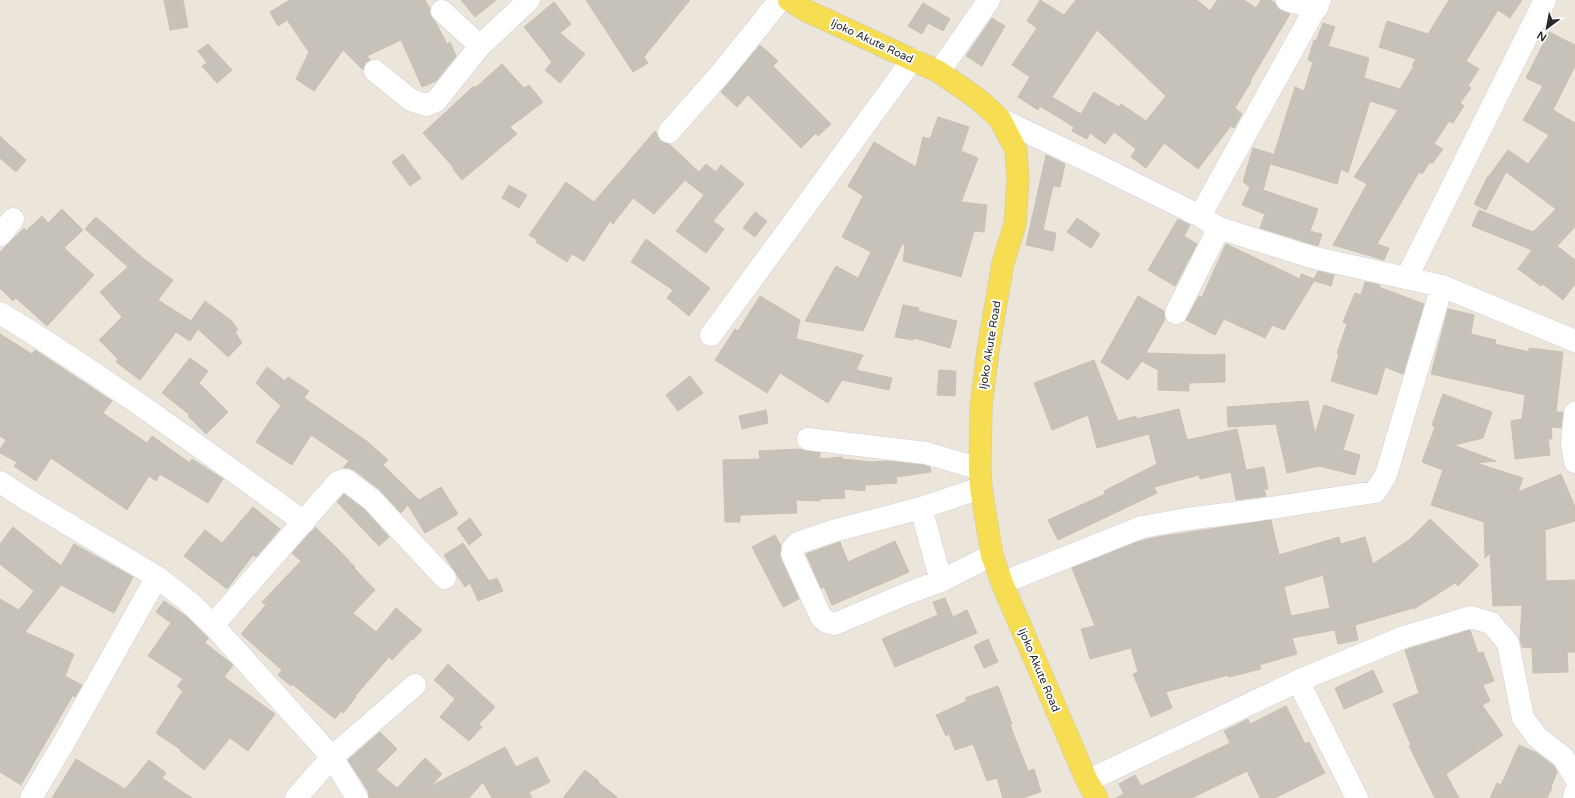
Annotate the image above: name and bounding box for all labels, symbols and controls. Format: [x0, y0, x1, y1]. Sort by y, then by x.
north arrow [1527, 8, 1567, 48]
street label: Ijoko Akute Road [829, 16, 915, 66]
text: N [1535, 28, 1549, 44]
street label: Ijoko Akute Road [977, 300, 1003, 390]
street label: Ijoko Akute Road [1016, 626, 1063, 714]

